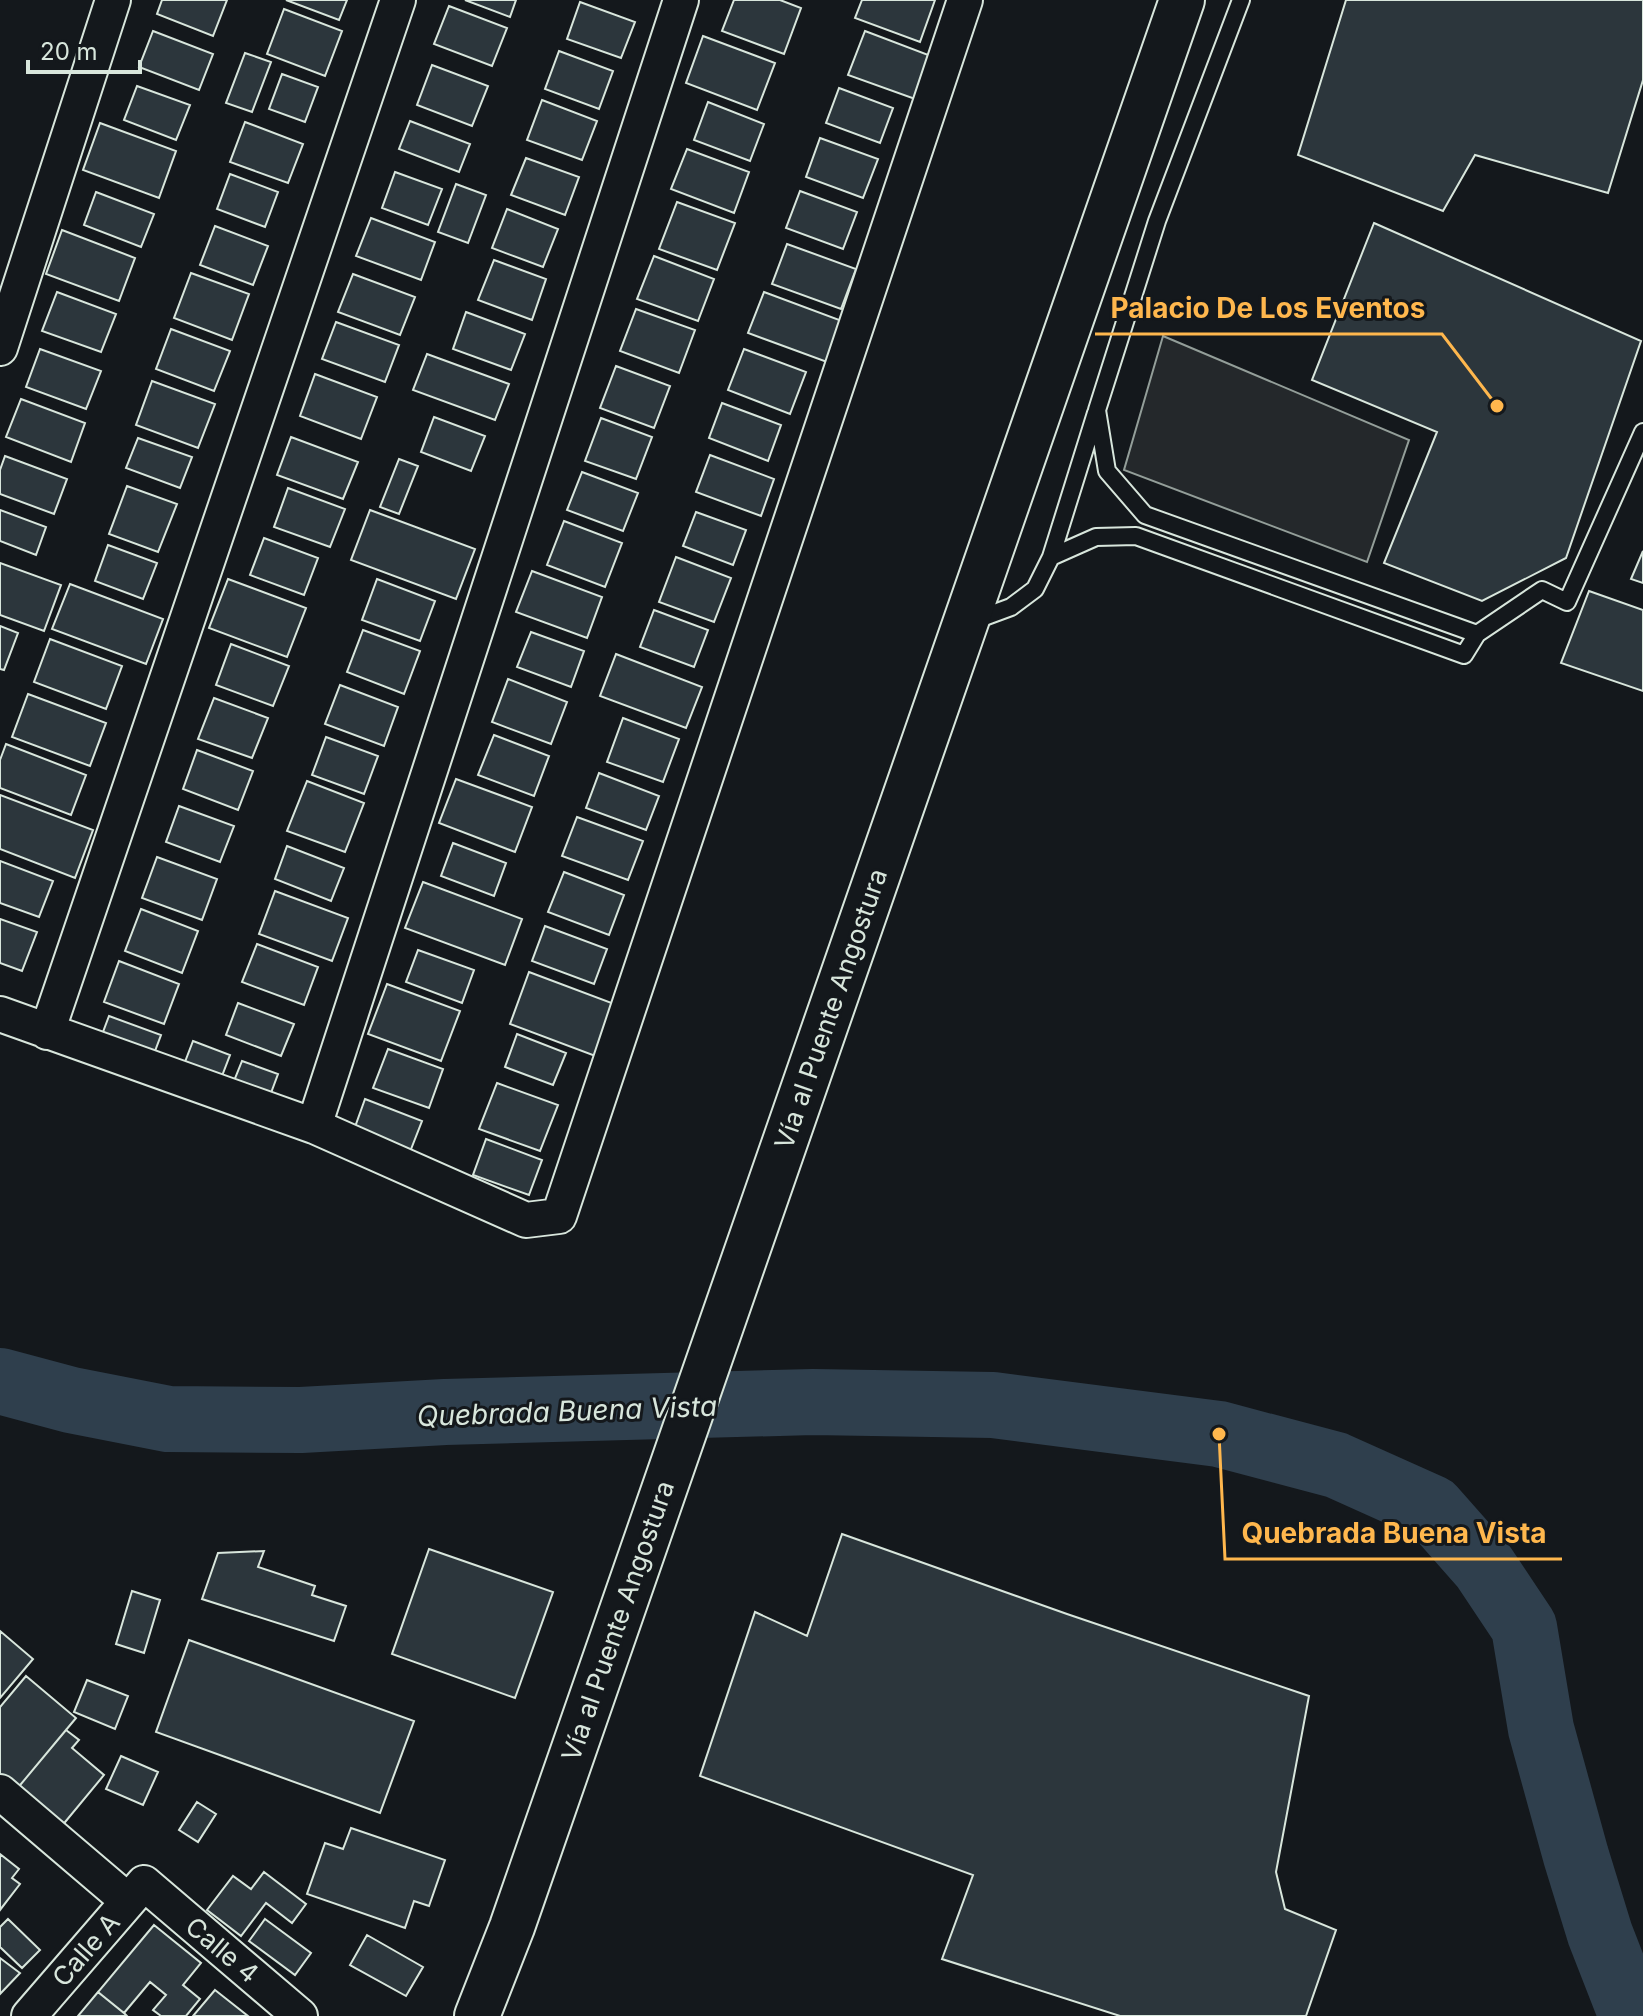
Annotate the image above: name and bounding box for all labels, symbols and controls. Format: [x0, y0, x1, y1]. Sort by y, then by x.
scale bar [28, 24, 140, 74]
text: 20 m [40, 37, 98, 66]
callout: Palacio De Los Eventos [1095, 282, 1442, 334]
text: Palacio De Los Eventos [1111, 291, 1425, 325]
street label: Vía al Puente Angostura [768, 865, 893, 1153]
water label: Quebrada Buena Vista [416, 1389, 718, 1433]
street label: Vía al Puente Angostura [555, 1477, 680, 1765]
callout: Quebrada Buena Vista [1225, 1507, 1562, 1559]
text: Quebrada Buena Vista [1241, 1516, 1547, 1550]
street label: Calle A [46, 1907, 126, 1993]
street label: Calle 4 [180, 1910, 265, 1989]

